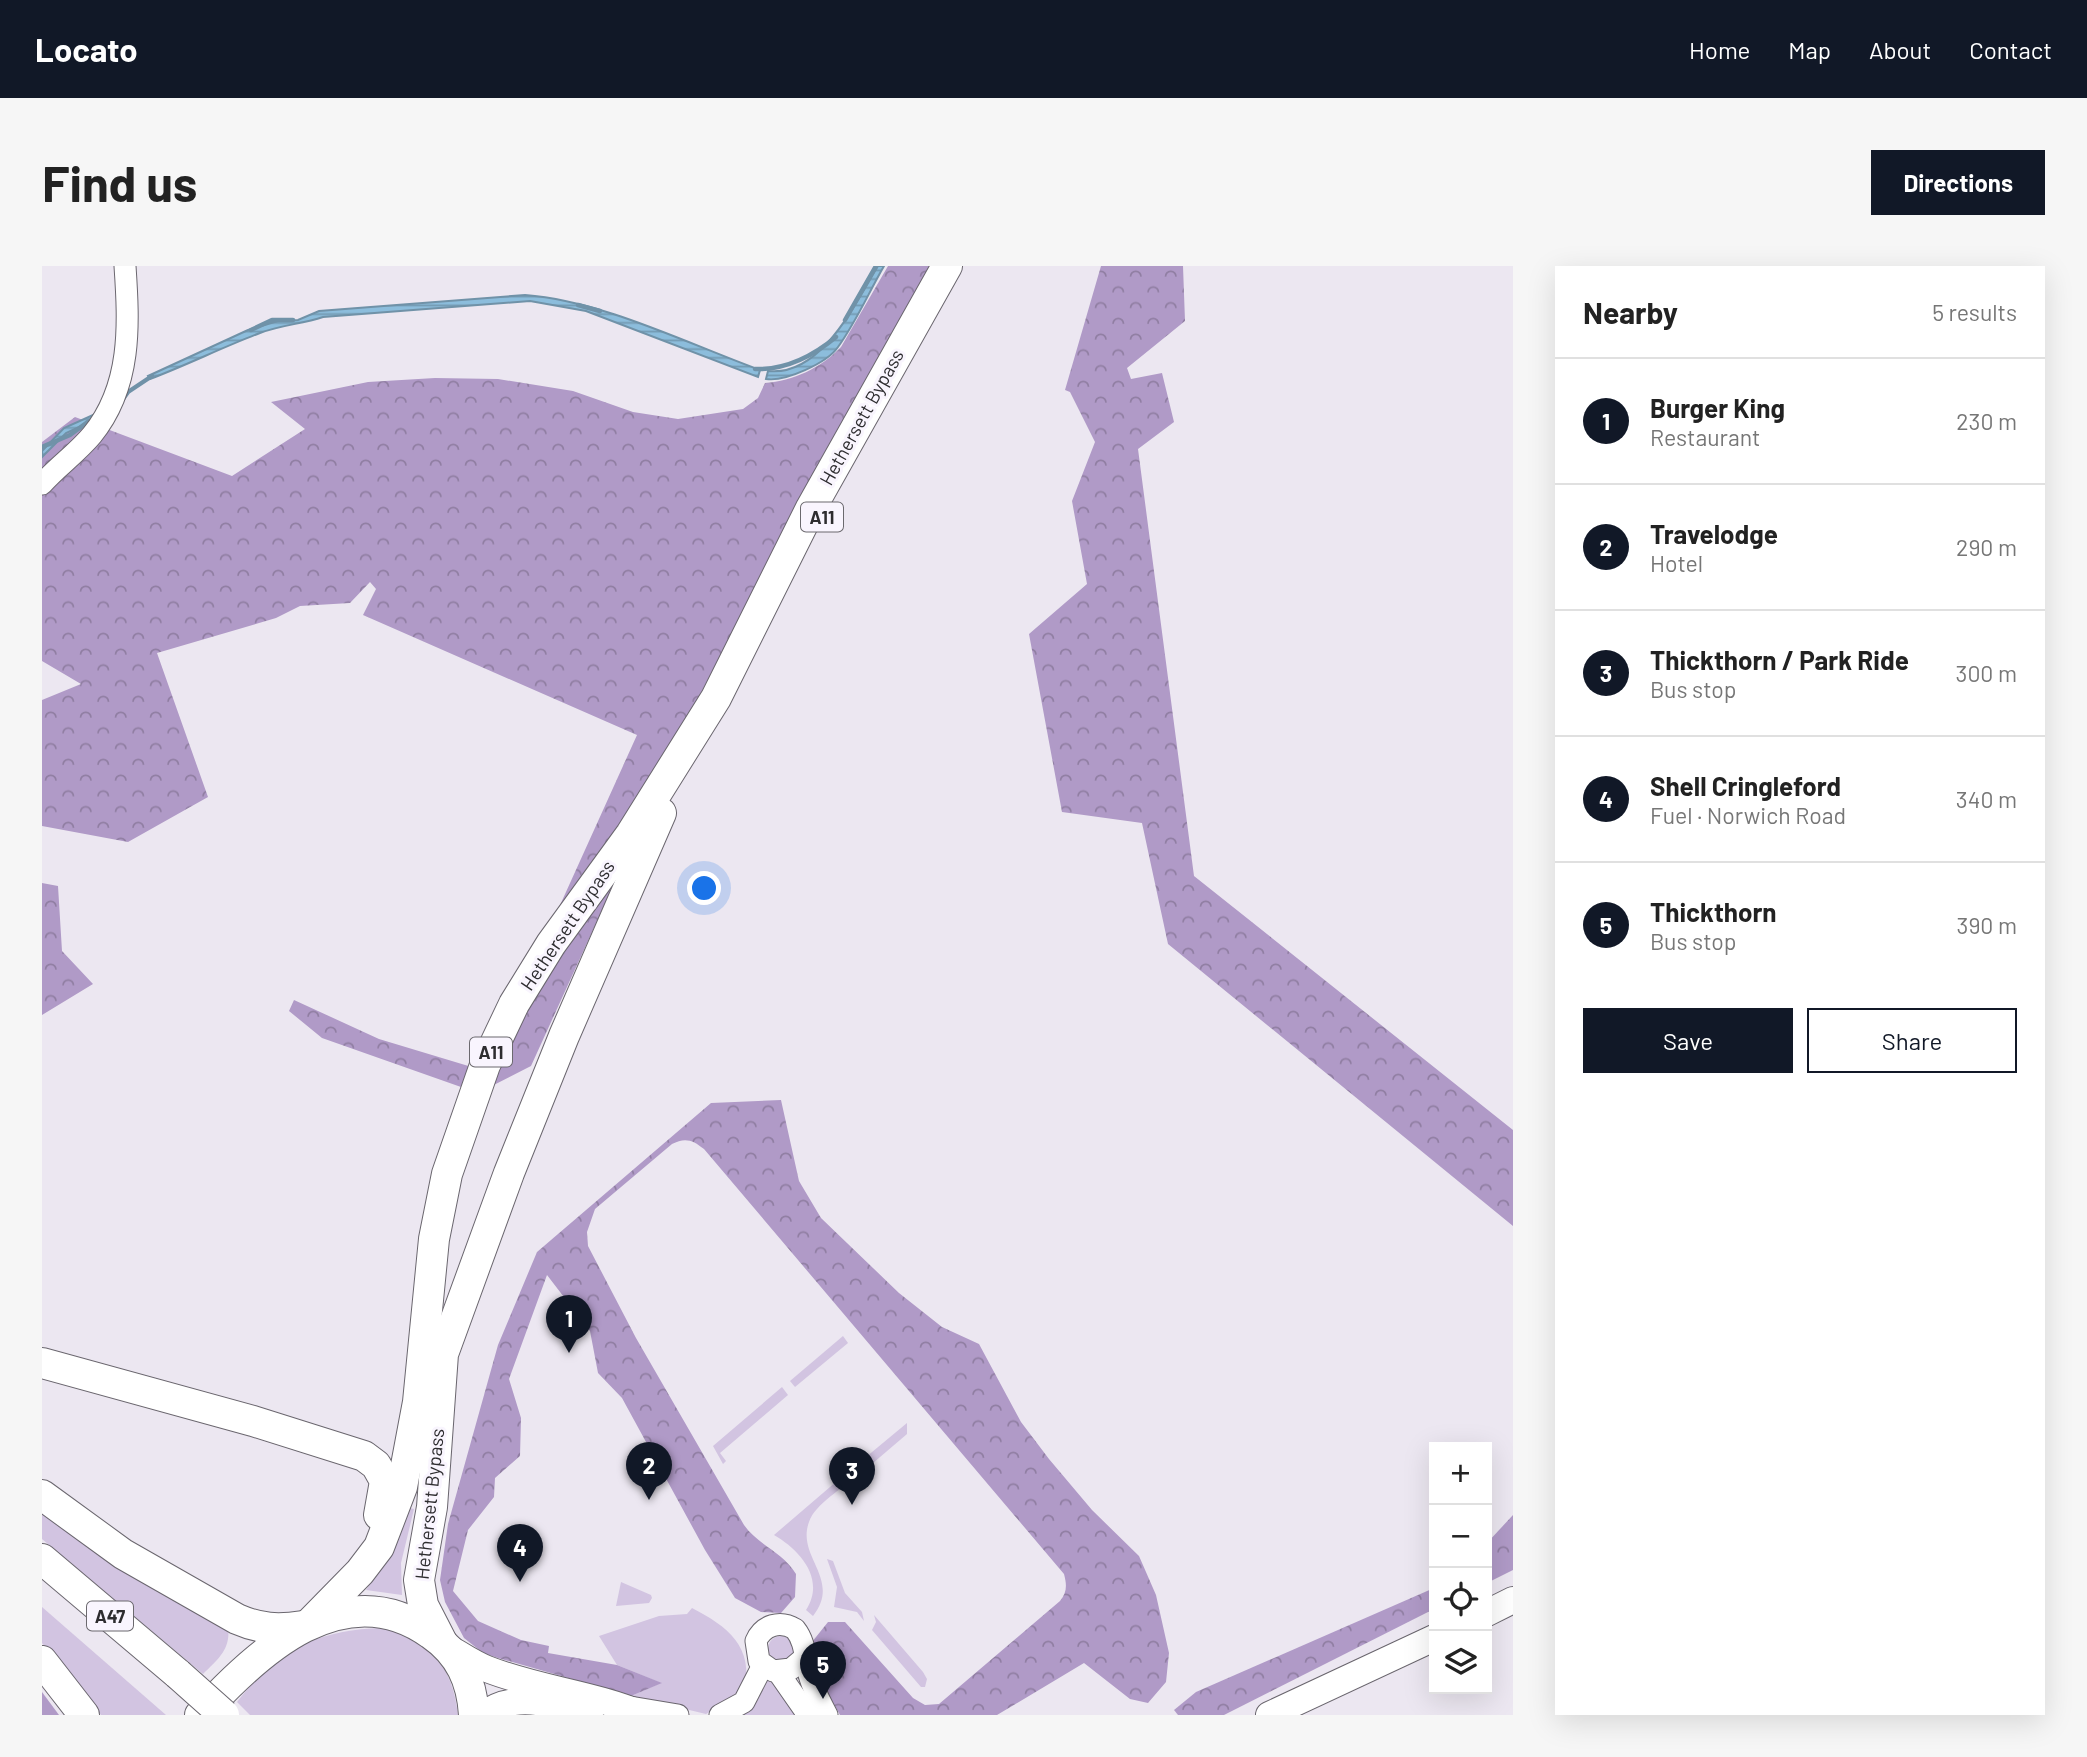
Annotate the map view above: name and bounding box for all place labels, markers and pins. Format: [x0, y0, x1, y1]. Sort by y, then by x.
pin: 1 [546, 1295, 592, 1353]
pin: 2 [626, 1442, 672, 1500]
pin: 3 [829, 1447, 875, 1505]
pin: 4 [497, 1524, 543, 1582]
pin: 5 [800, 1641, 846, 1699]

